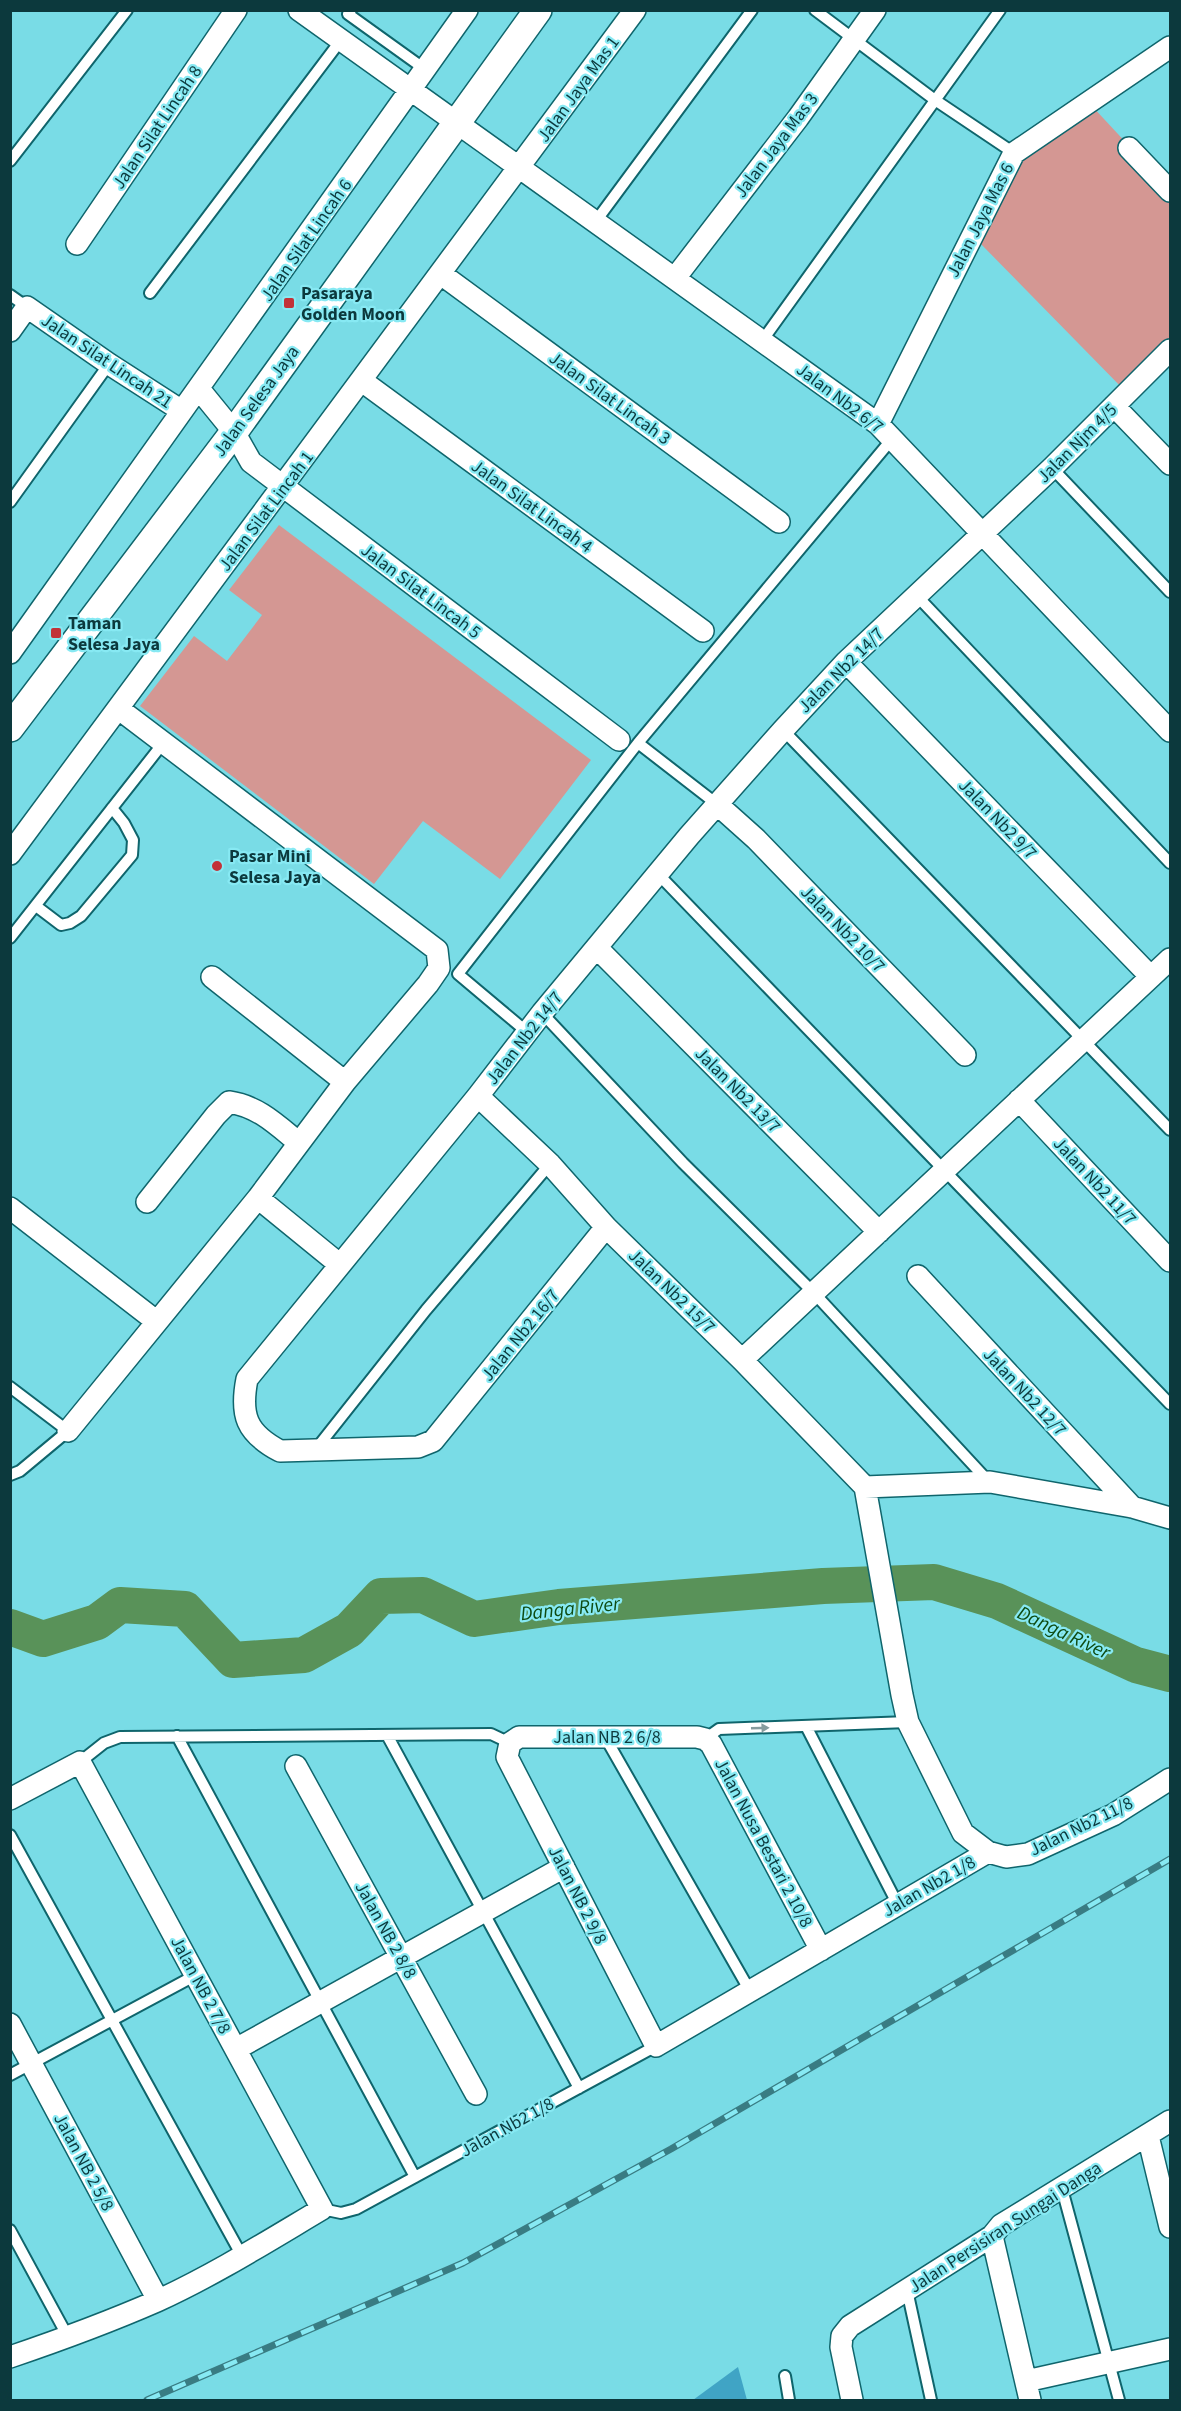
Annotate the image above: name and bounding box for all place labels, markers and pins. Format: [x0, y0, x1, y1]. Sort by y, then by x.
place label: Pasaraya Golden Moon [301, 281, 405, 327]
marker: Pasaraya Golden Moon [282, 296, 296, 310]
place label: Taman Selesa Jaya [68, 611, 160, 657]
marker: Taman Selesa Jaya [49, 626, 63, 640]
place label: Pasar Mini Selesa Jaya [229, 844, 321, 890]
marker: Pasar Mini Selesa Jaya [210, 859, 224, 873]

